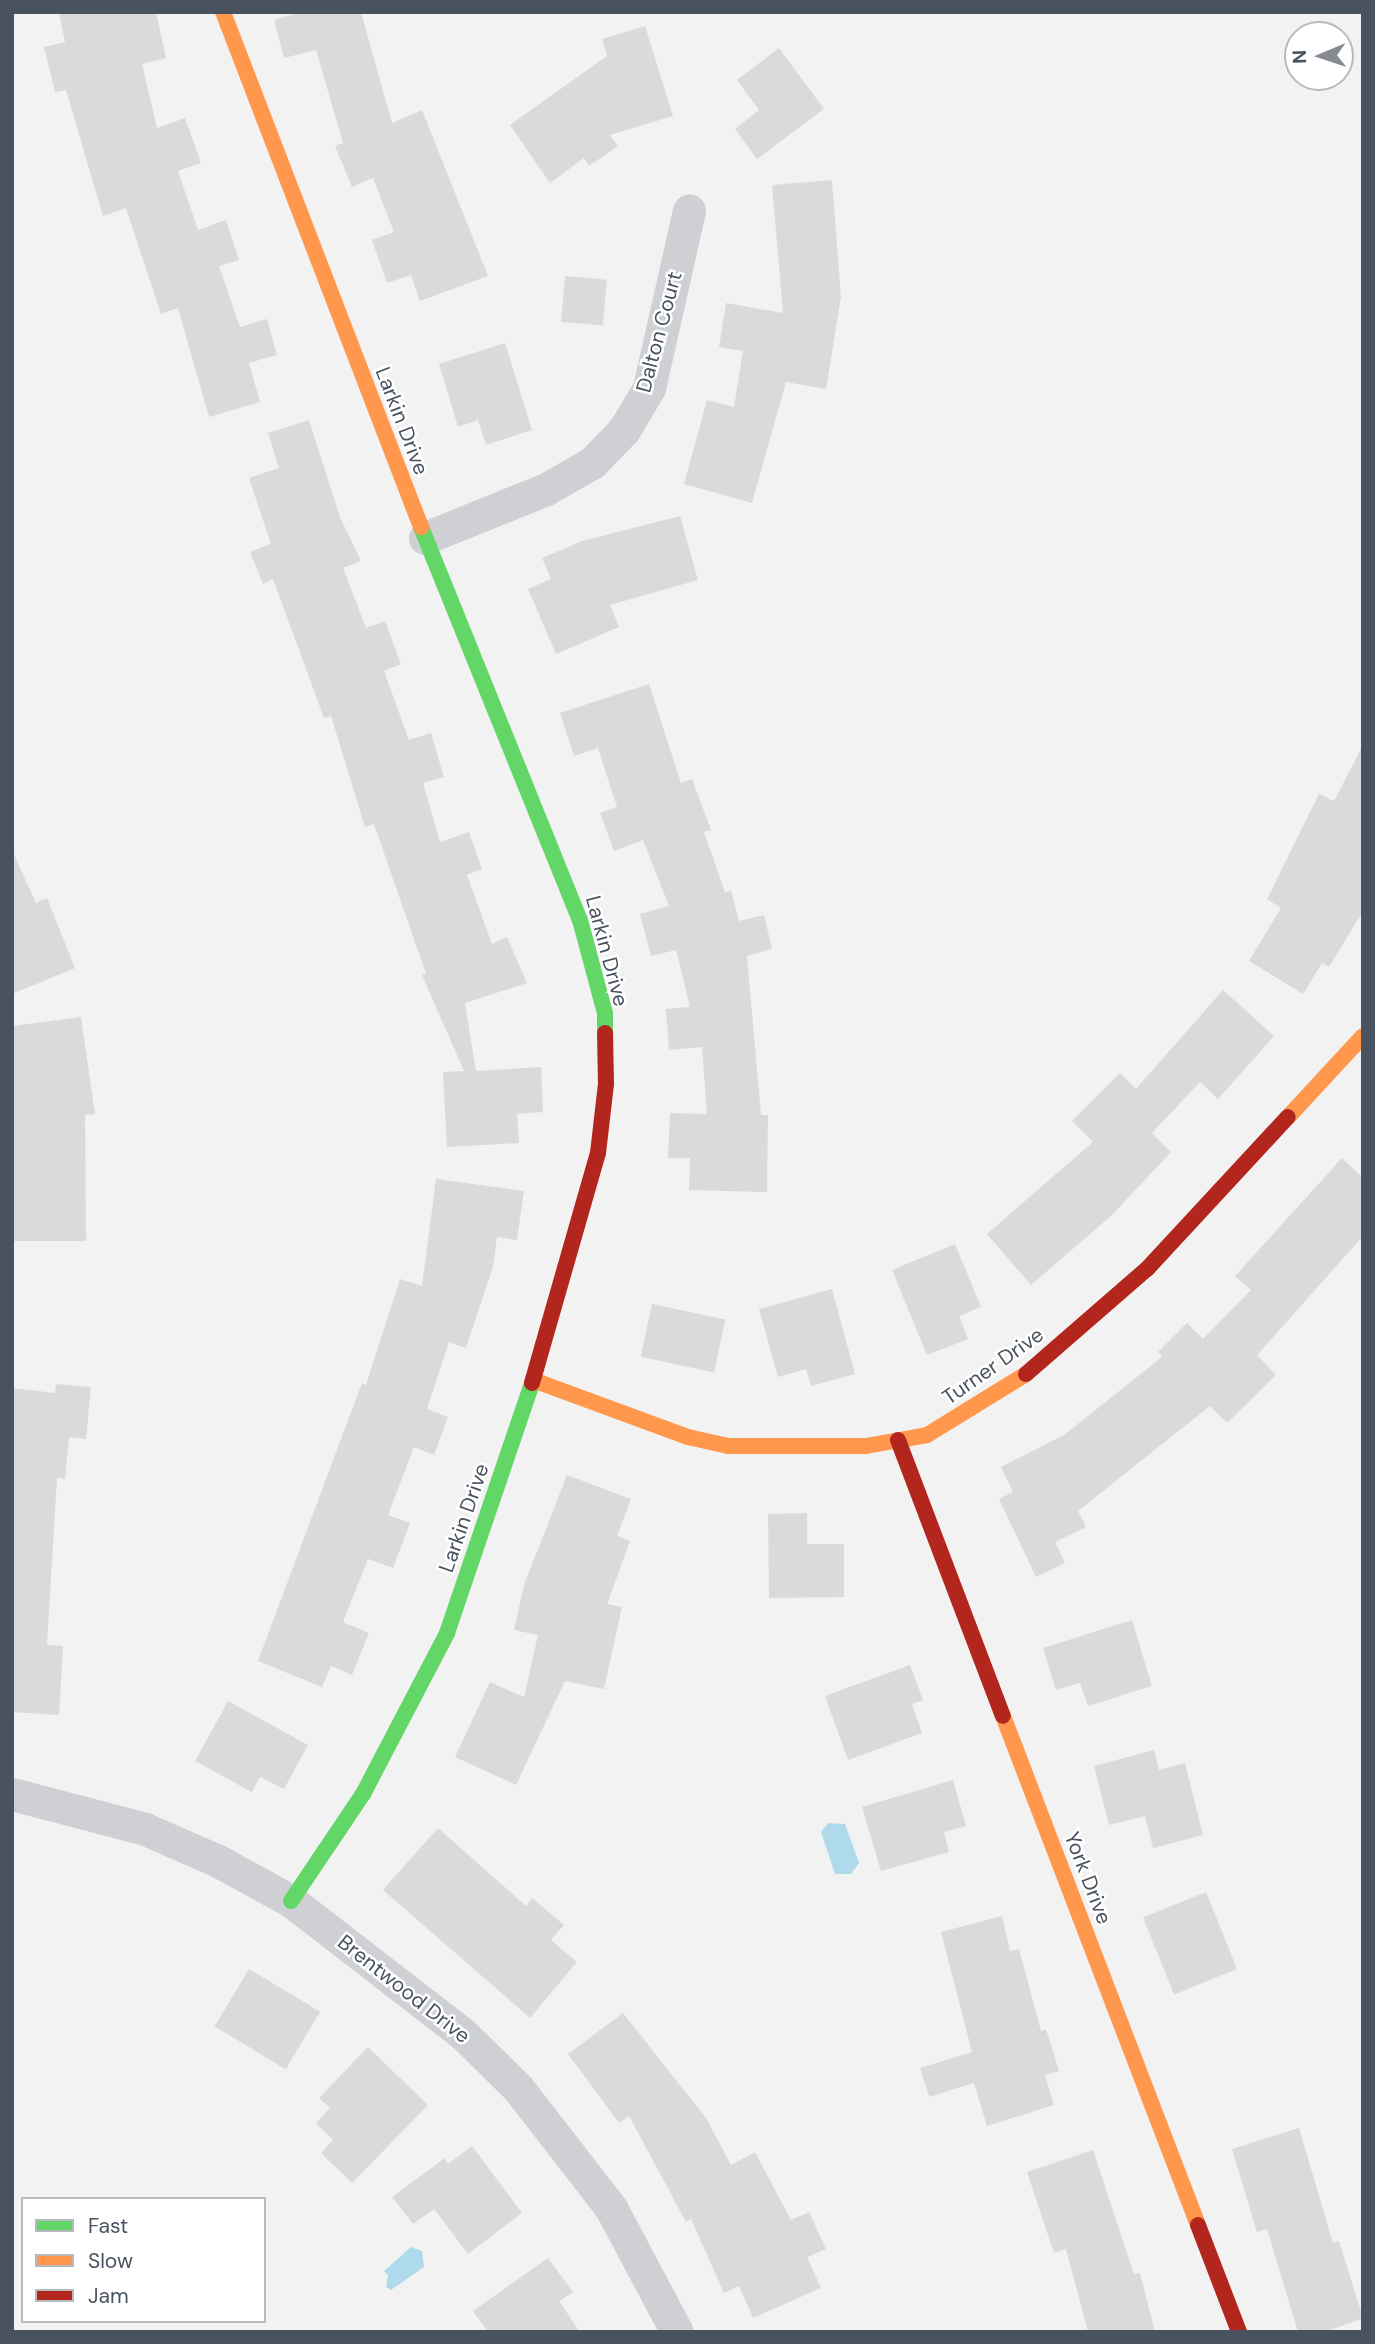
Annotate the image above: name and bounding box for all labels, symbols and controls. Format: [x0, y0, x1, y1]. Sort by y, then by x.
north arrow [1284, 21, 1354, 91]
text: N [1287, 49, 1312, 64]
street label: Dalton Court [631, 269, 687, 395]
street label: Larkin Drive [370, 364, 434, 478]
street label: Larkin Drive [580, 893, 634, 1009]
street label: Turner Drive [938, 1322, 1048, 1410]
street label: Larkin Drive [434, 1460, 494, 1576]
street label: York Drive [1059, 1828, 1117, 1928]
street label: Brentwood Drive [333, 1929, 475, 2049]
legend [21, 2197, 266, 2323]
text: Fast [88, 2212, 128, 2240]
text: Slow [88, 2247, 133, 2275]
text: Jam [88, 2282, 129, 2310]

